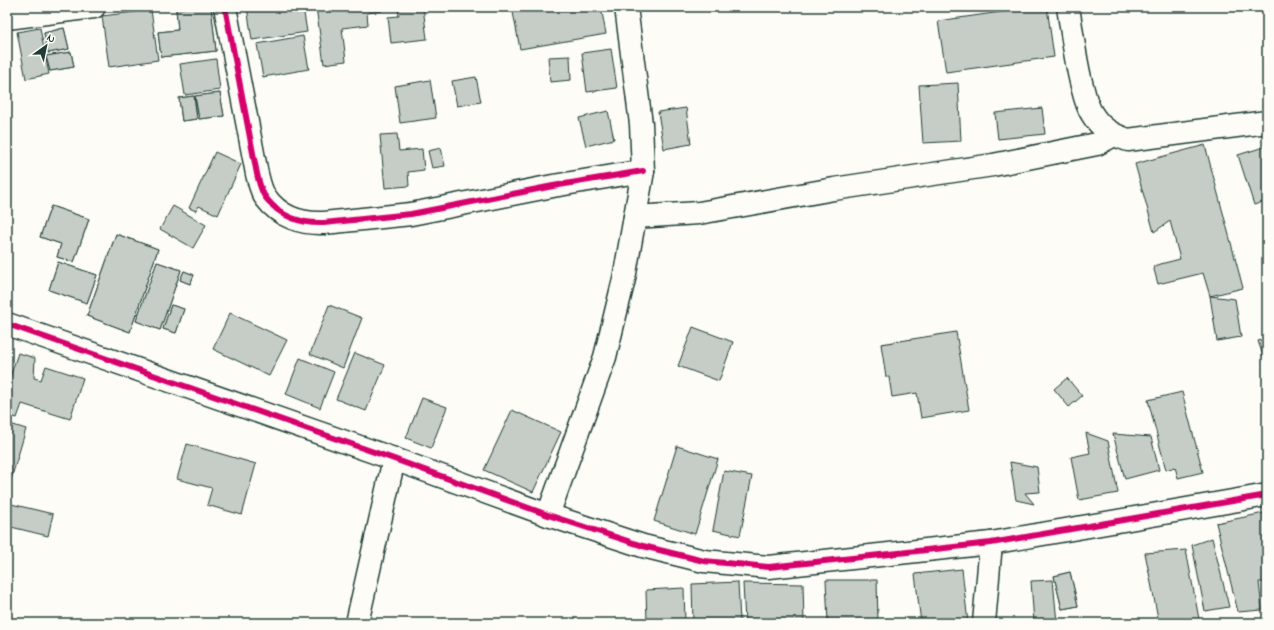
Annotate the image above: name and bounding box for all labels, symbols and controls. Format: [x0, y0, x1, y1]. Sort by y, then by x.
north arrow [26, 26, 66, 66]
text: N [43, 30, 58, 47]

